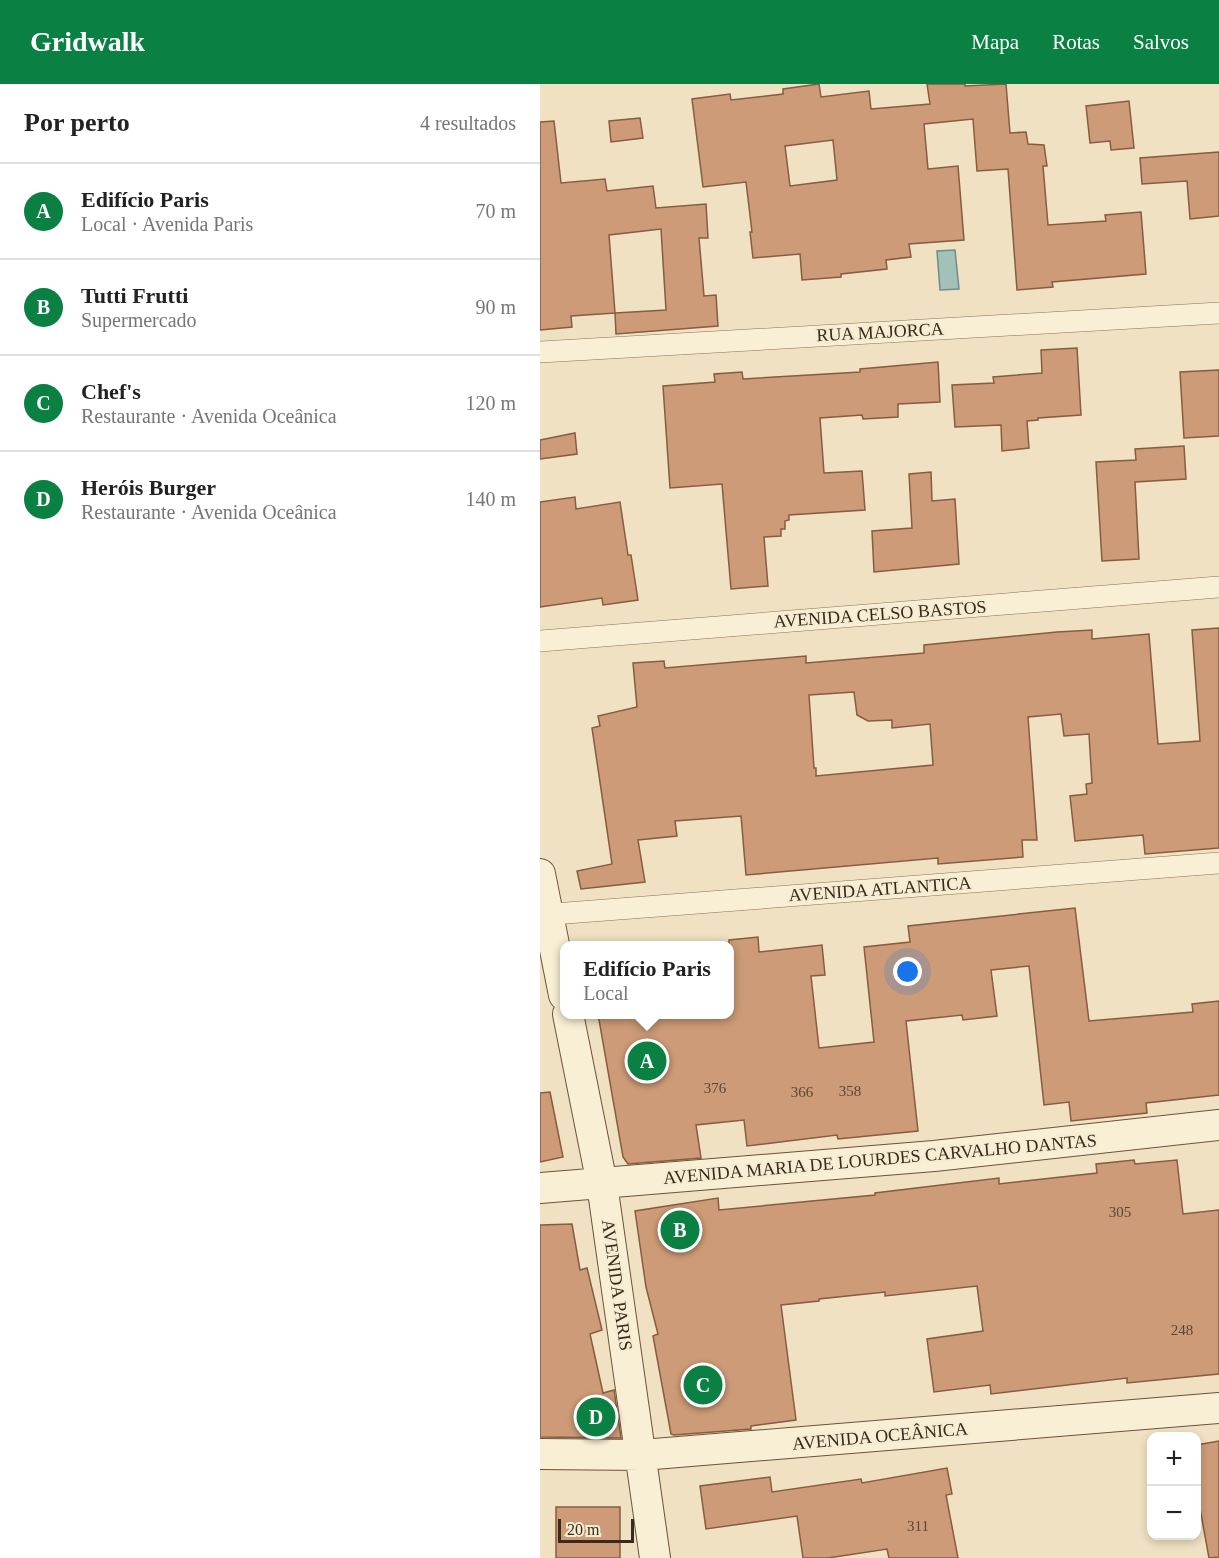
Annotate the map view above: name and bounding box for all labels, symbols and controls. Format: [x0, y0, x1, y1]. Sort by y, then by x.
text: Gridwalk [30, 26, 145, 57]
text: Mapa [971, 30, 1019, 54]
text: Rotas [1052, 30, 1100, 54]
text: Salvos [1133, 30, 1189, 54]
text: Por perto [24, 108, 130, 137]
text: 4 resultados [420, 112, 516, 134]
text: Edifício Paris [81, 187, 209, 212]
text: A [36, 200, 51, 222]
text: 70 m [475, 200, 516, 222]
text: Local · Avenida Paris [81, 213, 253, 235]
text: Tutti Frutti [81, 283, 188, 308]
text: B [37, 296, 50, 318]
text: 90 m [475, 296, 516, 318]
text: Supermercado [81, 309, 197, 331]
street label: RUA MAJORCA [816, 319, 944, 345]
text: Chef's [81, 379, 141, 404]
text: C [36, 392, 51, 414]
text: 120 m [465, 392, 516, 414]
text: Restaurante · Avenida Oceânica [81, 405, 337, 427]
text: Heróis Burger [81, 475, 216, 500]
text: D [36, 488, 51, 510]
text: 140 m [465, 488, 516, 510]
text: Restaurante · Avenida Oceânica [81, 501, 337, 523]
street label: AVENIDA CELSO BASTOS [773, 597, 987, 631]
street label: AVENIDA ATLANTICA [788, 873, 972, 905]
popup [560, 941, 734, 1019]
text: Edifício Paris [583, 956, 711, 981]
your location [893, 957, 922, 986]
text: Local [583, 982, 629, 1004]
pin: A [628, 1038, 666, 1084]
house number: 376 [704, 1080, 727, 1096]
house number: 358 [839, 1083, 861, 1099]
house number: 366 [791, 1084, 814, 1100]
street label: AVENIDA MARIA DE LOURDES CARVALHO DANTAS [662, 1130, 1098, 1188]
house number: 305 [1109, 1204, 1131, 1220]
pin: B [660, 1208, 700, 1252]
street label: AVENIDA PARIS [598, 1218, 636, 1352]
house number: 248 [1171, 1322, 1193, 1338]
pin: C [684, 1362, 722, 1408]
pin: D [576, 1394, 616, 1440]
street label: AVENIDA OCEÂNICA [791, 1417, 969, 1454]
map controls [1147, 1432, 1201, 1540]
button: + [1147, 1432, 1201, 1486]
button: − [1147, 1486, 1201, 1540]
scale bar [558, 1516, 634, 1544]
house number: 311 [907, 1518, 929, 1534]
text: 20 m [567, 1521, 599, 1538]

